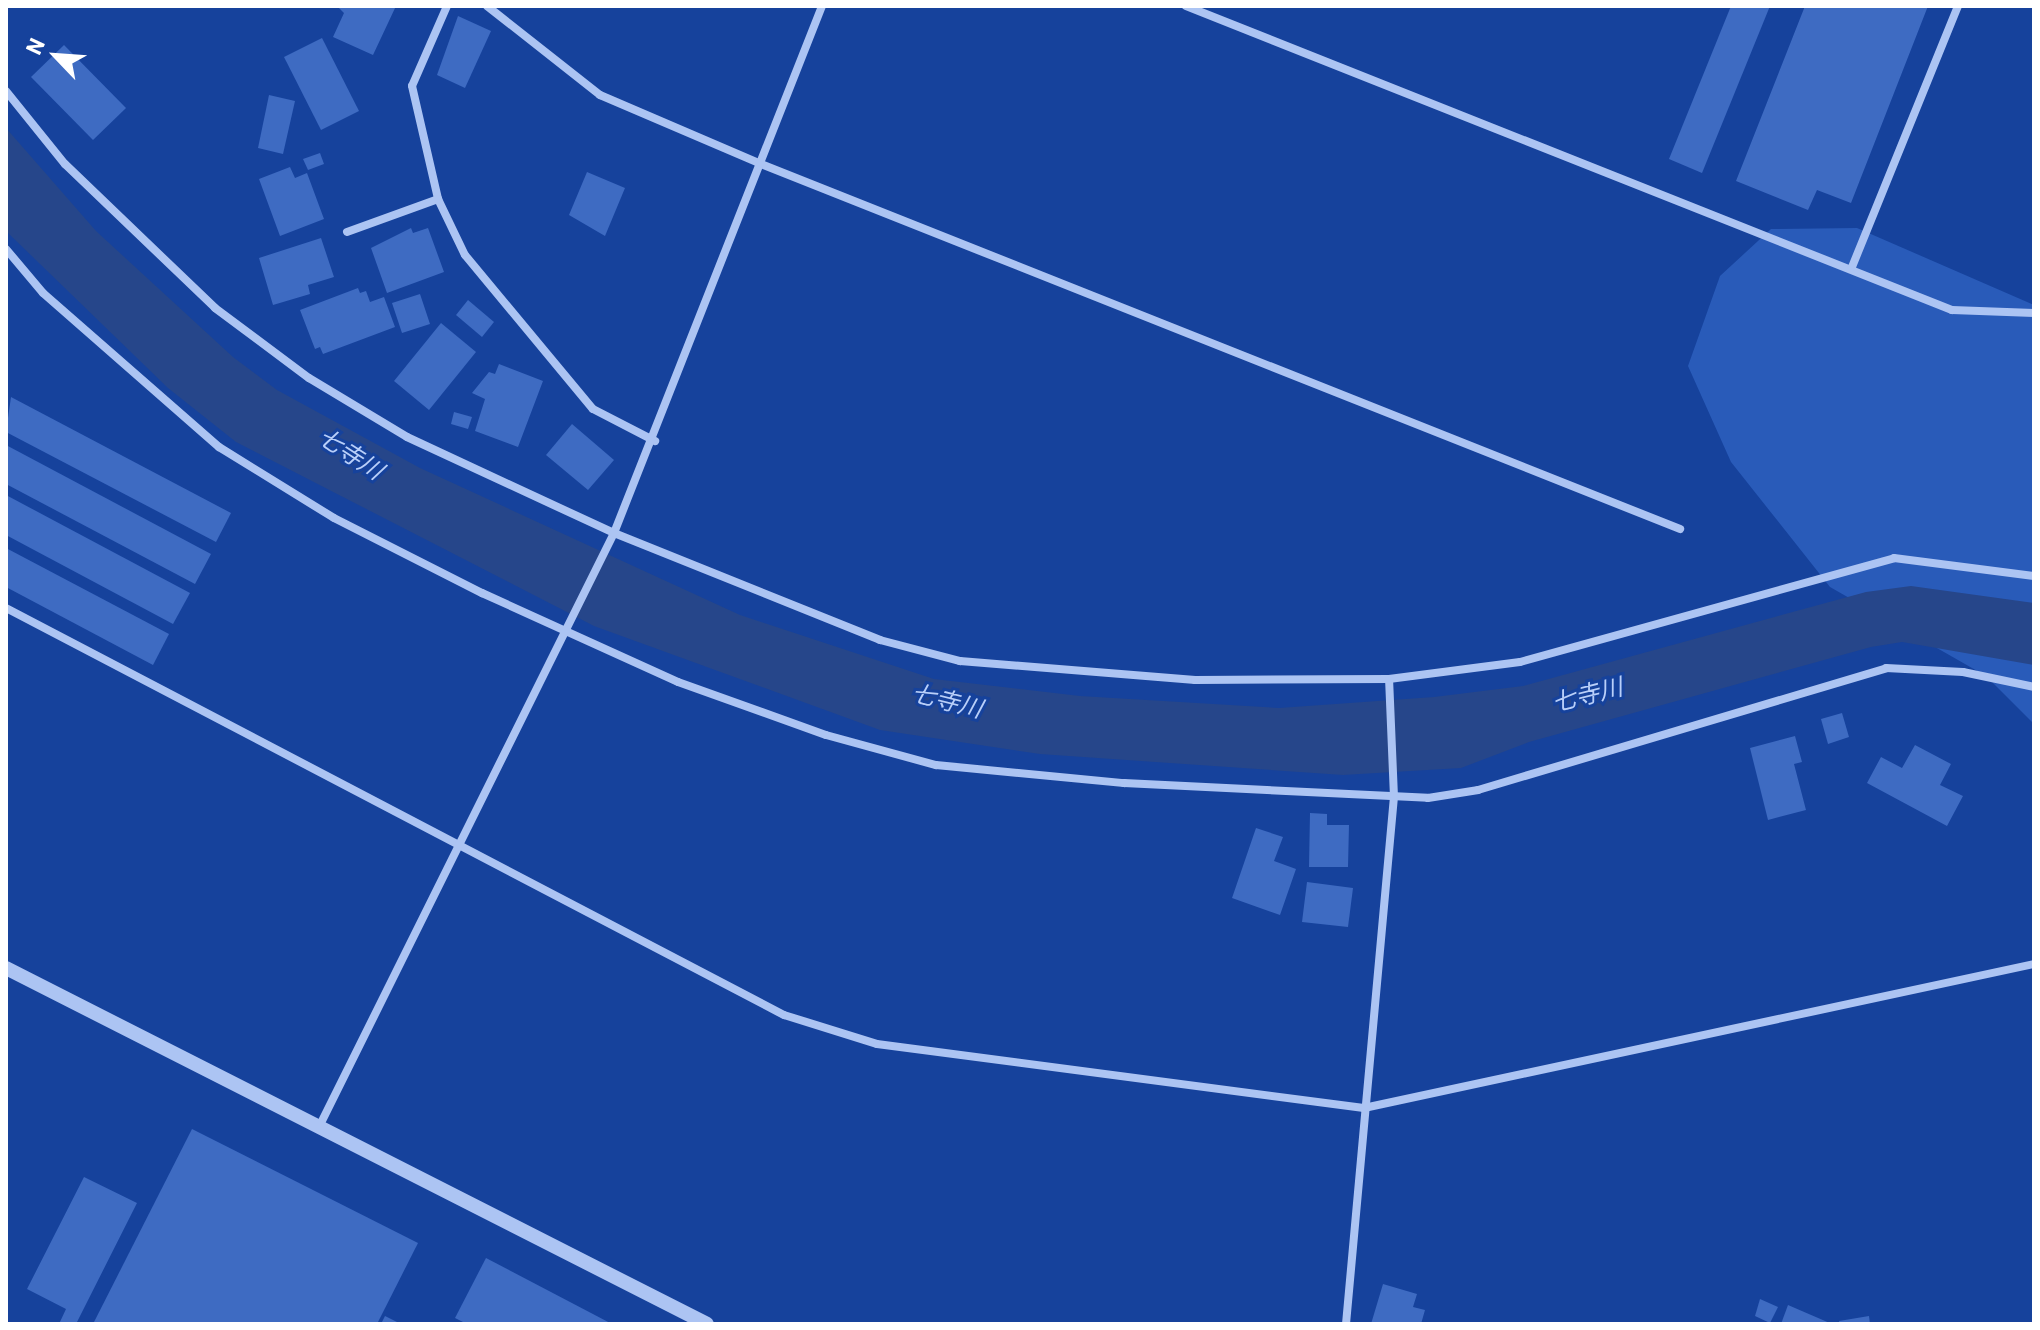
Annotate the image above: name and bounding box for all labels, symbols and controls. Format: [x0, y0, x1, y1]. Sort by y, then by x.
north arrow [16, 16, 96, 96]
text: N [19, 34, 49, 58]
water label: 七寺川 [313, 421, 389, 485]
water label: 七寺川 [1549, 671, 1625, 717]
water label: 七寺川 [909, 677, 985, 723]

